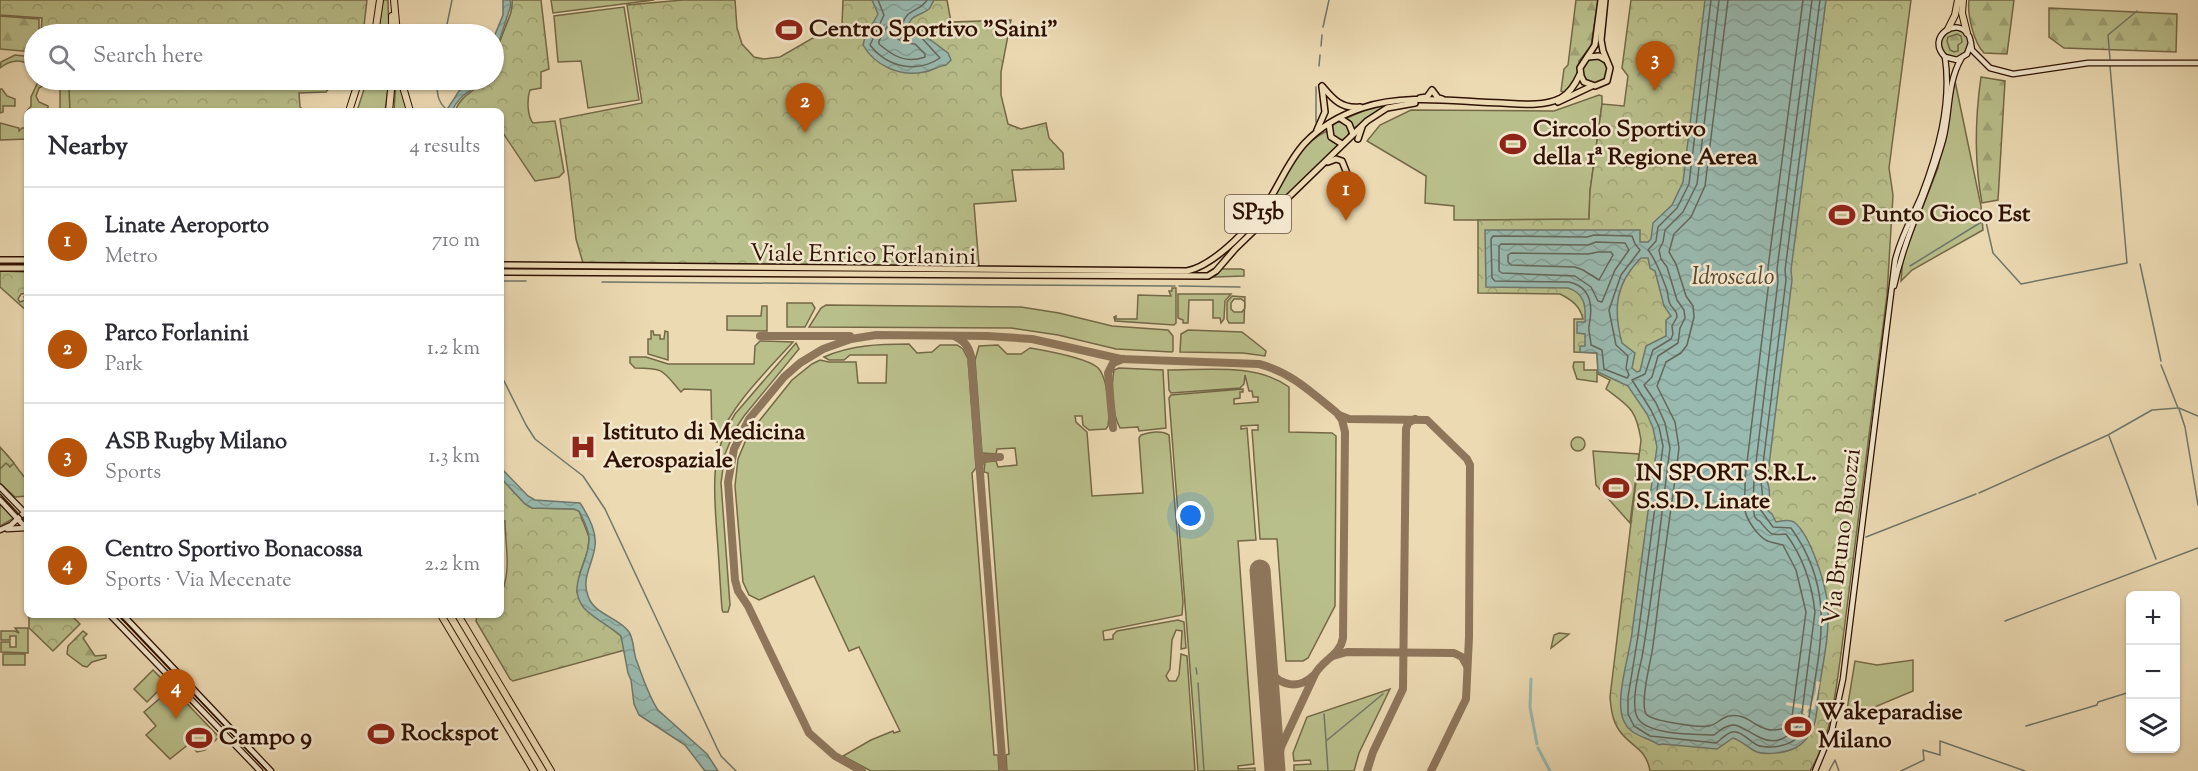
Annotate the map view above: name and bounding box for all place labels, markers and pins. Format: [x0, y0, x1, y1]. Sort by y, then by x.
place label: Centro Sportivo "Saini" [809, 13, 1058, 47]
sports icon: Centro Sportivo "Saini" [774, 15, 804, 45]
pin: 3 [1636, 42, 1674, 91]
pin: 2 [786, 84, 824, 133]
place label: Circolo Sportivo della 1ª Regione Aerea [1533, 113, 1759, 175]
sports icon: Circolo Sportivo della 1ª Regione Aerea [1498, 129, 1528, 159]
pin: 1 [1326, 172, 1366, 221]
place label: Punto Gioco Est [1862, 198, 2031, 232]
sports icon: Punto Gioco Est [1827, 200, 1857, 230]
place label: Istituto di Medicina Aerospaziale [603, 416, 806, 478]
hospital icon: Istituto di Medicina Aerospaziale [568, 432, 598, 462]
place label: IN SPORT S.R.L. S.S.D. Linate [1636, 457, 1817, 519]
sports icon: IN SPORT S.R.L. S.S.D. Linate [1601, 473, 1631, 503]
pin: 4 [156, 670, 195, 719]
place label: Wakeparadise Milano [1818, 696, 1963, 758]
sports icon: Wakeparadise Milano [1783, 712, 1813, 742]
place label: Rockspot [401, 717, 499, 751]
sports icon: Rockspot [366, 719, 396, 749]
place label: Campo 9 [219, 721, 312, 755]
sports icon: Campo 9 [184, 723, 214, 753]

